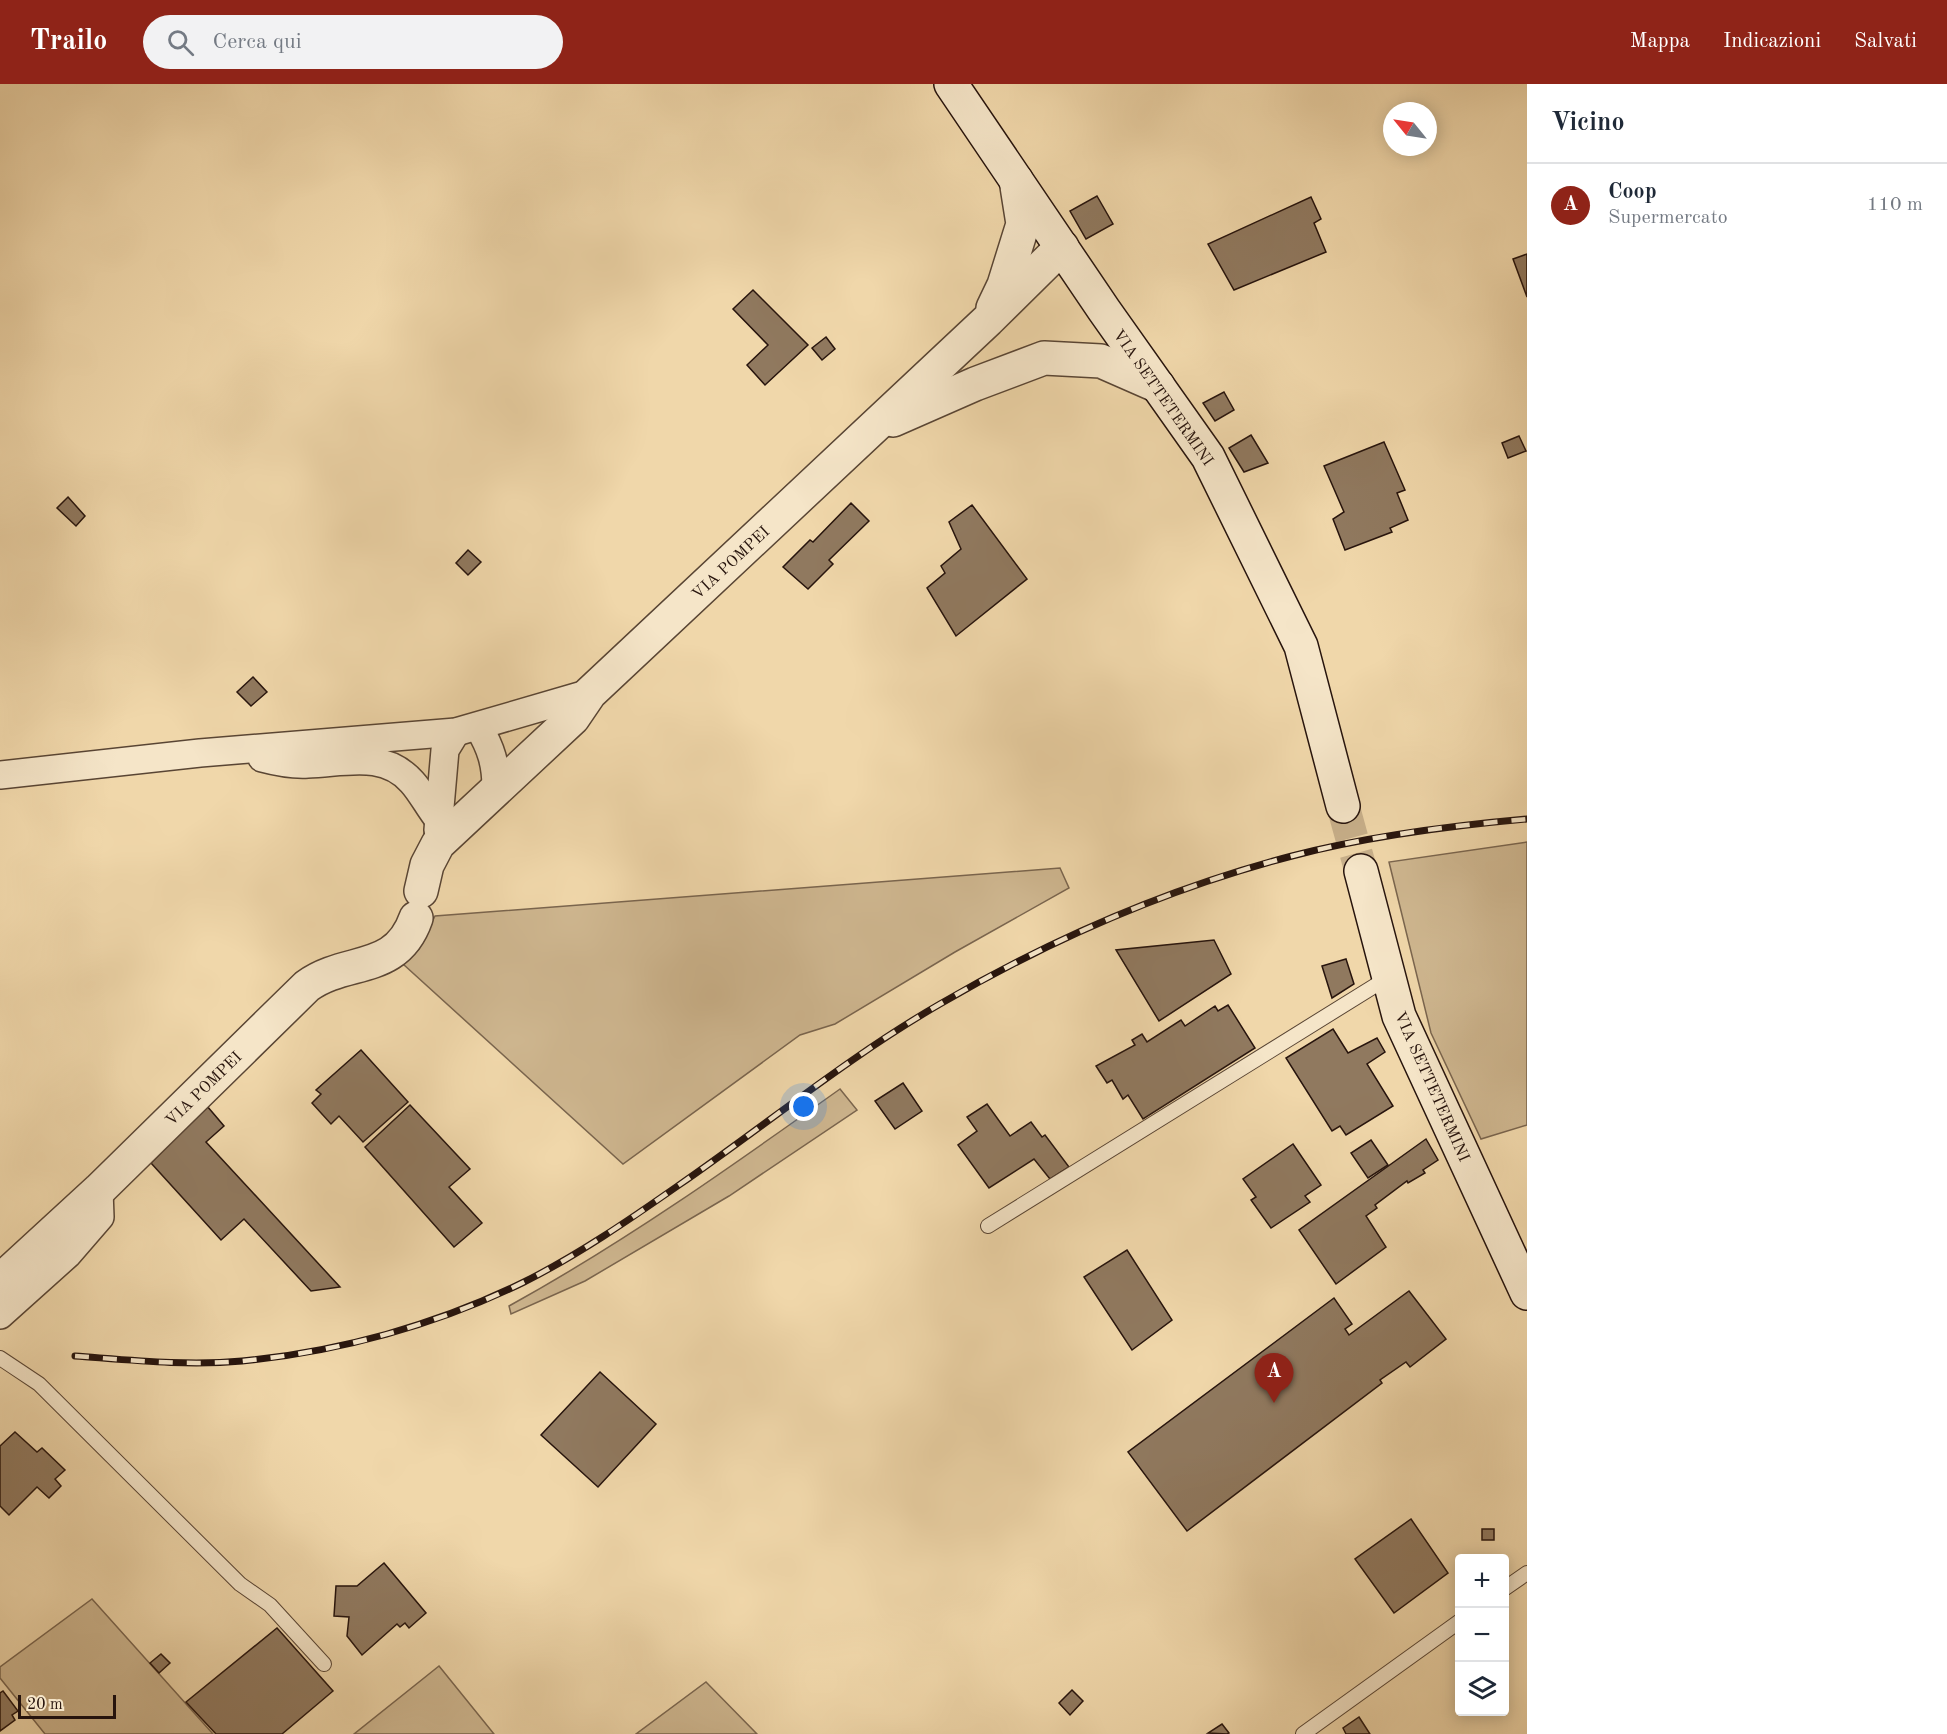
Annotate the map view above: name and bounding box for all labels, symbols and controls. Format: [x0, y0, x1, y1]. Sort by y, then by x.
search box [143, 15, 563, 69]
icon: search [164, 26, 197, 59]
text: Trailo [30, 28, 107, 56]
text: Cerca qui [212, 31, 302, 53]
text: Mappa [1630, 31, 1690, 52]
text: Indicazioni [1723, 31, 1821, 52]
text: Salvati [1854, 31, 1917, 52]
north arrow [1383, 102, 1437, 156]
text: Vicino [1551, 110, 1625, 136]
text: Coop [1608, 181, 1657, 203]
text: A [1563, 195, 1578, 215]
text: 110 m [1867, 195, 1923, 215]
text: Supermercato [1608, 208, 1728, 228]
street label: VIA SETTETERMINI [1109, 327, 1216, 469]
street label: VIA POMPEI [690, 524, 773, 603]
street label: VIA SETTETERMINI [1391, 1009, 1472, 1164]
street label: VIA POMPEI [163, 1049, 246, 1130]
your location [789, 1092, 818, 1121]
pin: A [1254, 1354, 1294, 1403]
map controls [1455, 1554, 1509, 1716]
button: + [1455, 1554, 1509, 1608]
button: − [1455, 1608, 1509, 1662]
button: layers [1455, 1662, 1509, 1716]
scale bar [18, 1692, 116, 1720]
text: 20 m [27, 1697, 63, 1713]

